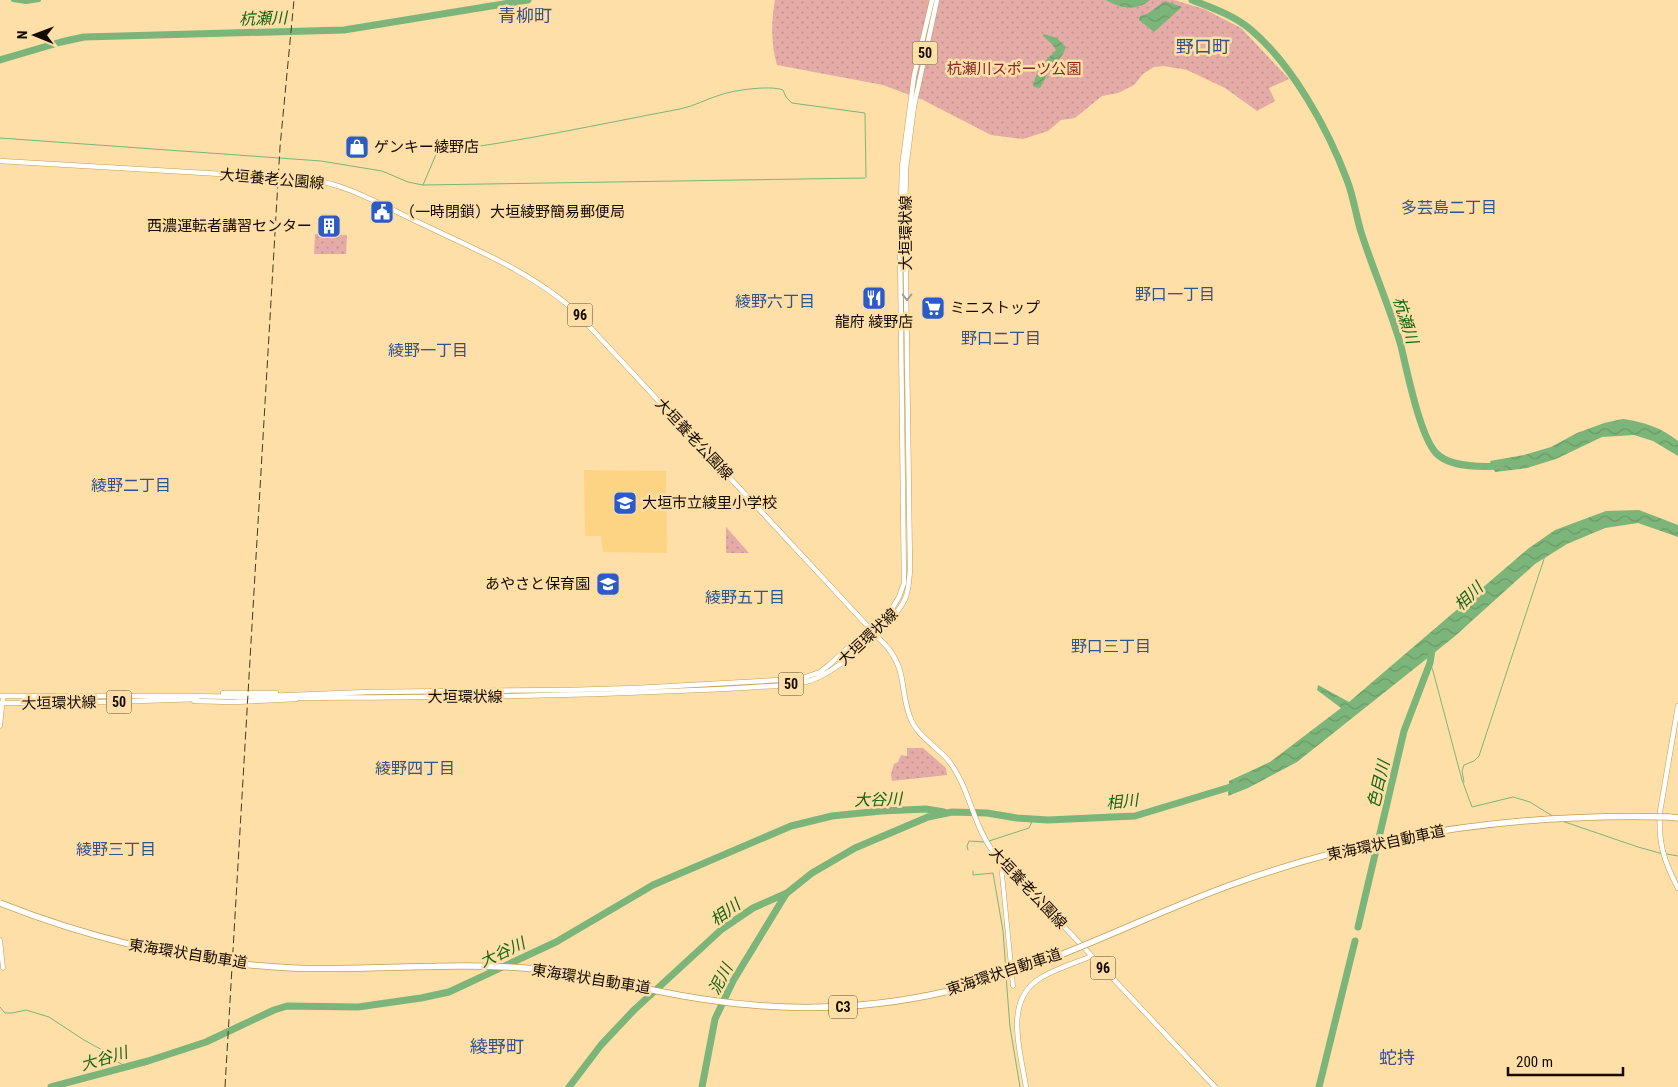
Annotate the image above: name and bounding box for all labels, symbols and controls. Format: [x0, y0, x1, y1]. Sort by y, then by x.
district label: 青柳町 [498, 5, 552, 26]
water label: 杭瀬川 [239, 8, 289, 29]
north arrow [10, 10, 60, 60]
text: N [14, 30, 30, 39]
district label: 野口町 [1176, 36, 1230, 57]
road number: 50 [912, 42, 938, 64]
park label: 杭瀬川スポーツ公園 [947, 60, 1081, 78]
shop icon: ゲンキー綾野店 [344, 134, 370, 160]
place label: ゲンキー綾野店 [374, 138, 479, 156]
street label: 大垣養老公園線 [219, 165, 325, 193]
street label: 大垣環状線 [897, 195, 915, 271]
district label: 多芸島二丁目 [1401, 198, 1497, 217]
public building icon: （一時閉鎖）大垣綾野簡易郵便局 [369, 199, 395, 225]
place label: （一時閉鎖）大垣綾野簡易郵便局 [400, 203, 625, 221]
building icon: 西濃運転者講習センター [316, 213, 342, 239]
place label: 西濃運転者講習センター [147, 217, 312, 235]
restaurant icon: 龍府 綾野店 [861, 285, 887, 311]
district label: 野口一丁目 [1135, 285, 1215, 304]
district label: 綾野六丁目 [735, 292, 815, 311]
one-way arrow [902, 294, 912, 301]
water label: 杭瀬川 [1389, 294, 1423, 348]
supermarket icon: ミニストップ [920, 295, 946, 321]
place label: ミニストップ [950, 299, 1040, 317]
road number: 96 [568, 304, 592, 326]
place label: 龍府 綾野店 [835, 313, 913, 331]
district label: 野口二丁目 [961, 329, 1041, 348]
district label: 綾野一丁目 [388, 341, 468, 360]
street label: 大垣養老公園線 [652, 394, 736, 484]
district label: 綾野二丁目 [91, 476, 171, 495]
school or university icon: 大垣市立綾里小学校 [612, 490, 638, 516]
place label: 大垣市立綾里小学校 [642, 494, 777, 512]
school or university icon: あやさと保育園 [595, 571, 621, 597]
place label: あやさと保育園 [485, 575, 590, 593]
water label: 相川 [1450, 577, 1488, 614]
district label: 綾野五丁目 [705, 588, 785, 607]
street label: 大垣環状線 [834, 605, 902, 669]
district label: 野口三丁目 [1071, 637, 1151, 656]
road number: 50 [778, 672, 804, 696]
street label: 大垣環状線 [427, 688, 503, 706]
road number: 50 [106, 690, 132, 714]
street label: 大垣環状線 [21, 693, 97, 713]
water label: 色目川 [1364, 757, 1394, 810]
district label: 綾野四丁目 [375, 759, 455, 778]
water label: 大谷川 [854, 789, 904, 810]
water label: 相川 [1105, 790, 1141, 813]
street label: 東海環状自動車道 [1325, 822, 1447, 864]
district label: 綾野三丁目 [76, 840, 156, 859]
street label: 大垣養老公園線 [986, 843, 1070, 933]
water label: 相川 [707, 894, 745, 929]
water label: 大谷川 [476, 933, 530, 971]
street label: 東海環状自動車道 [127, 936, 249, 972]
street label: 東海環状自動車道 [944, 945, 1064, 999]
road number: 96 [1090, 956, 1116, 980]
water label: 泥川 [705, 959, 737, 998]
street label: 東海環状自動車道 [530, 961, 652, 997]
road number: C3 [829, 996, 857, 1019]
district label: 綾野町 [470, 1036, 524, 1057]
water label: 大谷川 [78, 1042, 132, 1074]
scale bar [1508, 1044, 1623, 1076]
district label: 蛇持 [1379, 1047, 1415, 1068]
text: 200 m [1516, 1053, 1553, 1071]

